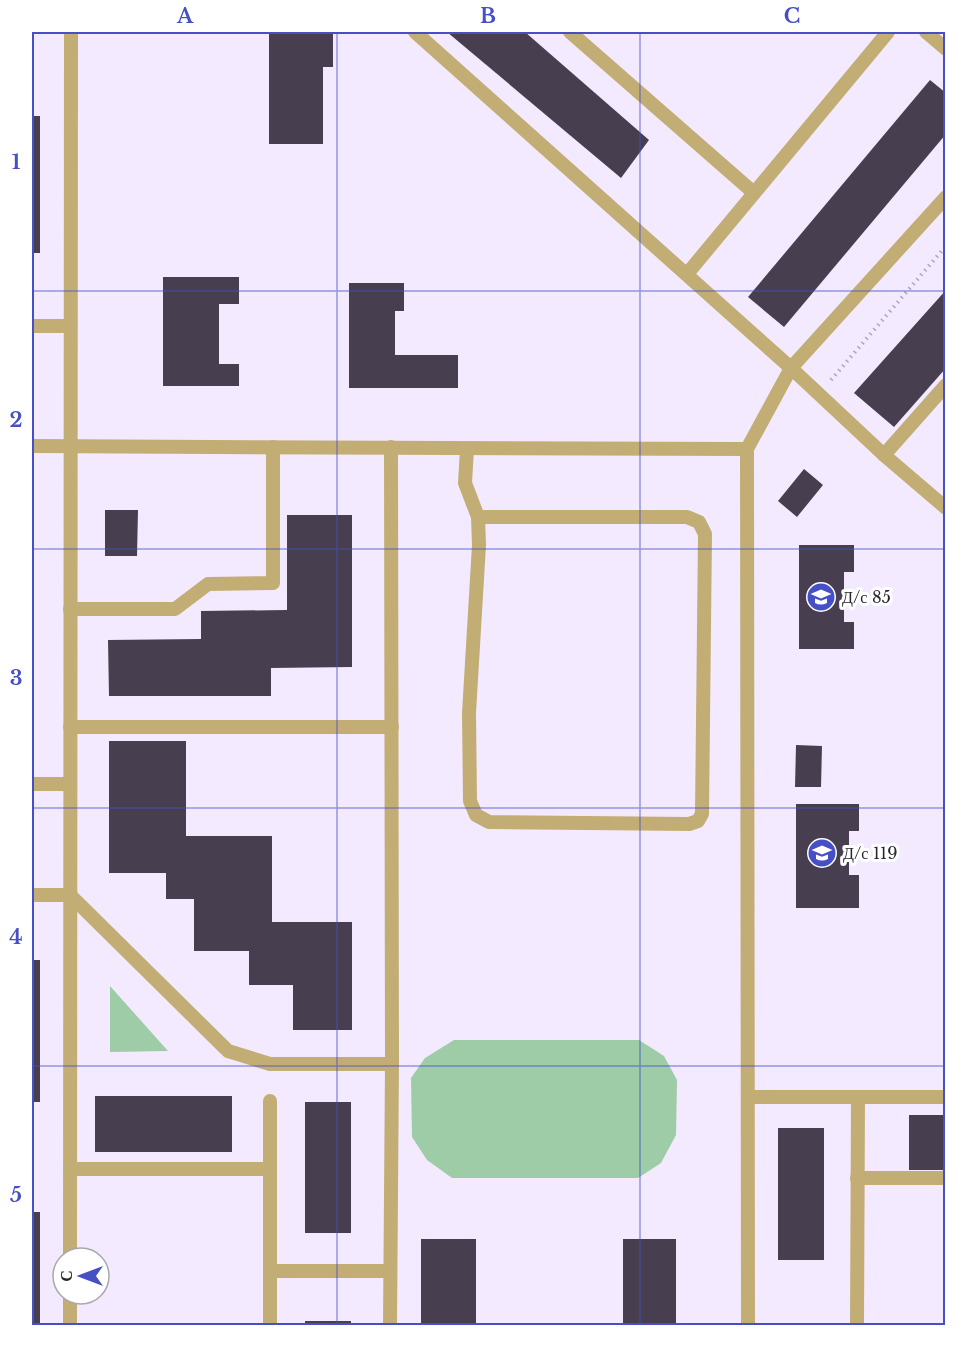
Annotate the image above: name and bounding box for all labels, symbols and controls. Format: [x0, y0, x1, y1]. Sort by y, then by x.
text: A [176, 4, 194, 28]
text: B [480, 4, 496, 28]
text: C [784, 4, 800, 28]
text: 1 [12, 150, 21, 174]
text: 2 [9, 408, 23, 432]
school or university icon: Д/с 85 [805, 581, 837, 613]
place label: Д/с 85 [842, 587, 891, 607]
text: 3 [10, 666, 22, 690]
school or university icon: Д/с 119 [806, 837, 838, 869]
place label: Д/с 119 [843, 843, 898, 863]
text: 4 [9, 925, 23, 949]
text: 5 [10, 1183, 22, 1207]
north arrow [51, 1246, 111, 1306]
text: С [56, 1270, 76, 1282]

